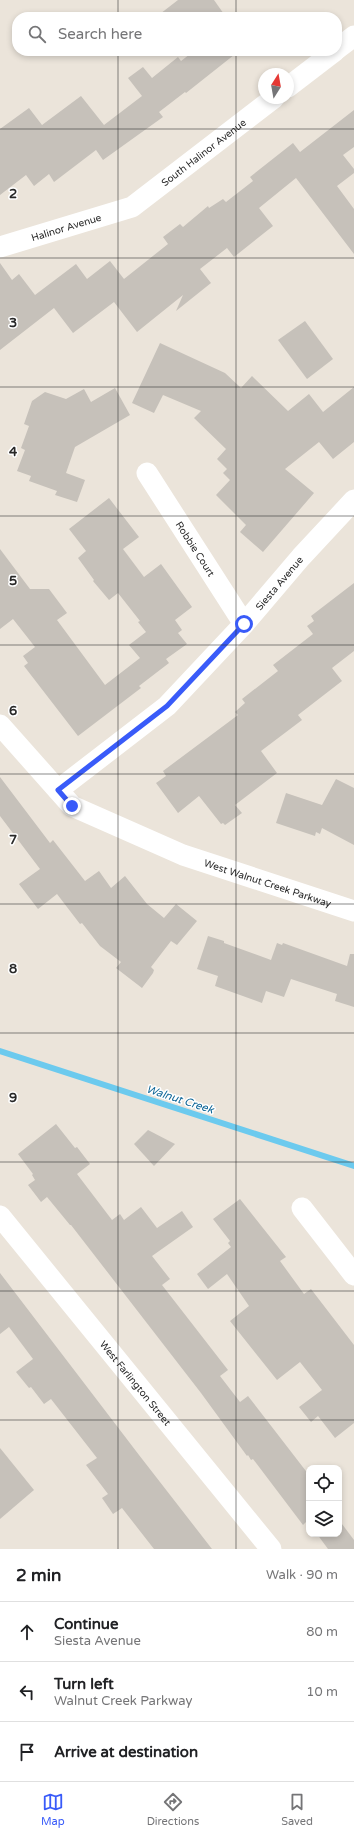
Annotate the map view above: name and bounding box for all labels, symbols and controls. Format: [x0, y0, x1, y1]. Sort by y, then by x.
search box [12, 12, 342, 56]
icon: search [26, 23, 48, 45]
text: Search here [58, 25, 142, 43]
north arrow [258, 68, 294, 104]
street label: South Halinor Avenue [159, 116, 249, 189]
text: 2 [9, 186, 17, 202]
street label: Halinor Avenue [30, 212, 103, 244]
text: 3 [9, 315, 17, 331]
text: 4 [9, 444, 18, 460]
street label: Robbie Court [173, 519, 217, 579]
street label: Siesta Avenue [253, 554, 306, 613]
text: 5 [9, 573, 17, 589]
route start [235, 615, 253, 633]
text: 6 [9, 703, 17, 719]
route end [63, 797, 81, 815]
text: 7 [9, 832, 17, 848]
street label: West Walnut Creek Parkway [202, 857, 333, 910]
text: 8 [9, 961, 17, 977]
water label: Walnut Creek [145, 1082, 216, 1117]
text: 9 [9, 1090, 17, 1106]
street label: West Farlington Street [97, 1339, 173, 1428]
map controls [306, 1465, 342, 1537]
button: locate [306, 1465, 342, 1501]
button: layers [306, 1501, 342, 1537]
text: 2 min [16, 1565, 61, 1586]
text: Walk · 90 m [266, 1567, 338, 1583]
text: Continue [54, 1615, 118, 1633]
icon: ahead [16, 1621, 38, 1643]
text: 80 m [306, 1624, 338, 1640]
text: Siesta Avenue [54, 1633, 141, 1649]
text: Turn left [54, 1675, 114, 1693]
icon: left [16, 1681, 38, 1703]
text: 10 m [306, 1684, 338, 1700]
text: Walnut Creek Parkway [54, 1693, 192, 1709]
icon: arrive [16, 1741, 38, 1763]
text: Arrive at destination [54, 1743, 198, 1761]
tab: Map [41, 1791, 65, 1828]
tab: Directions [147, 1791, 199, 1828]
tab: Saved [281, 1791, 313, 1828]

